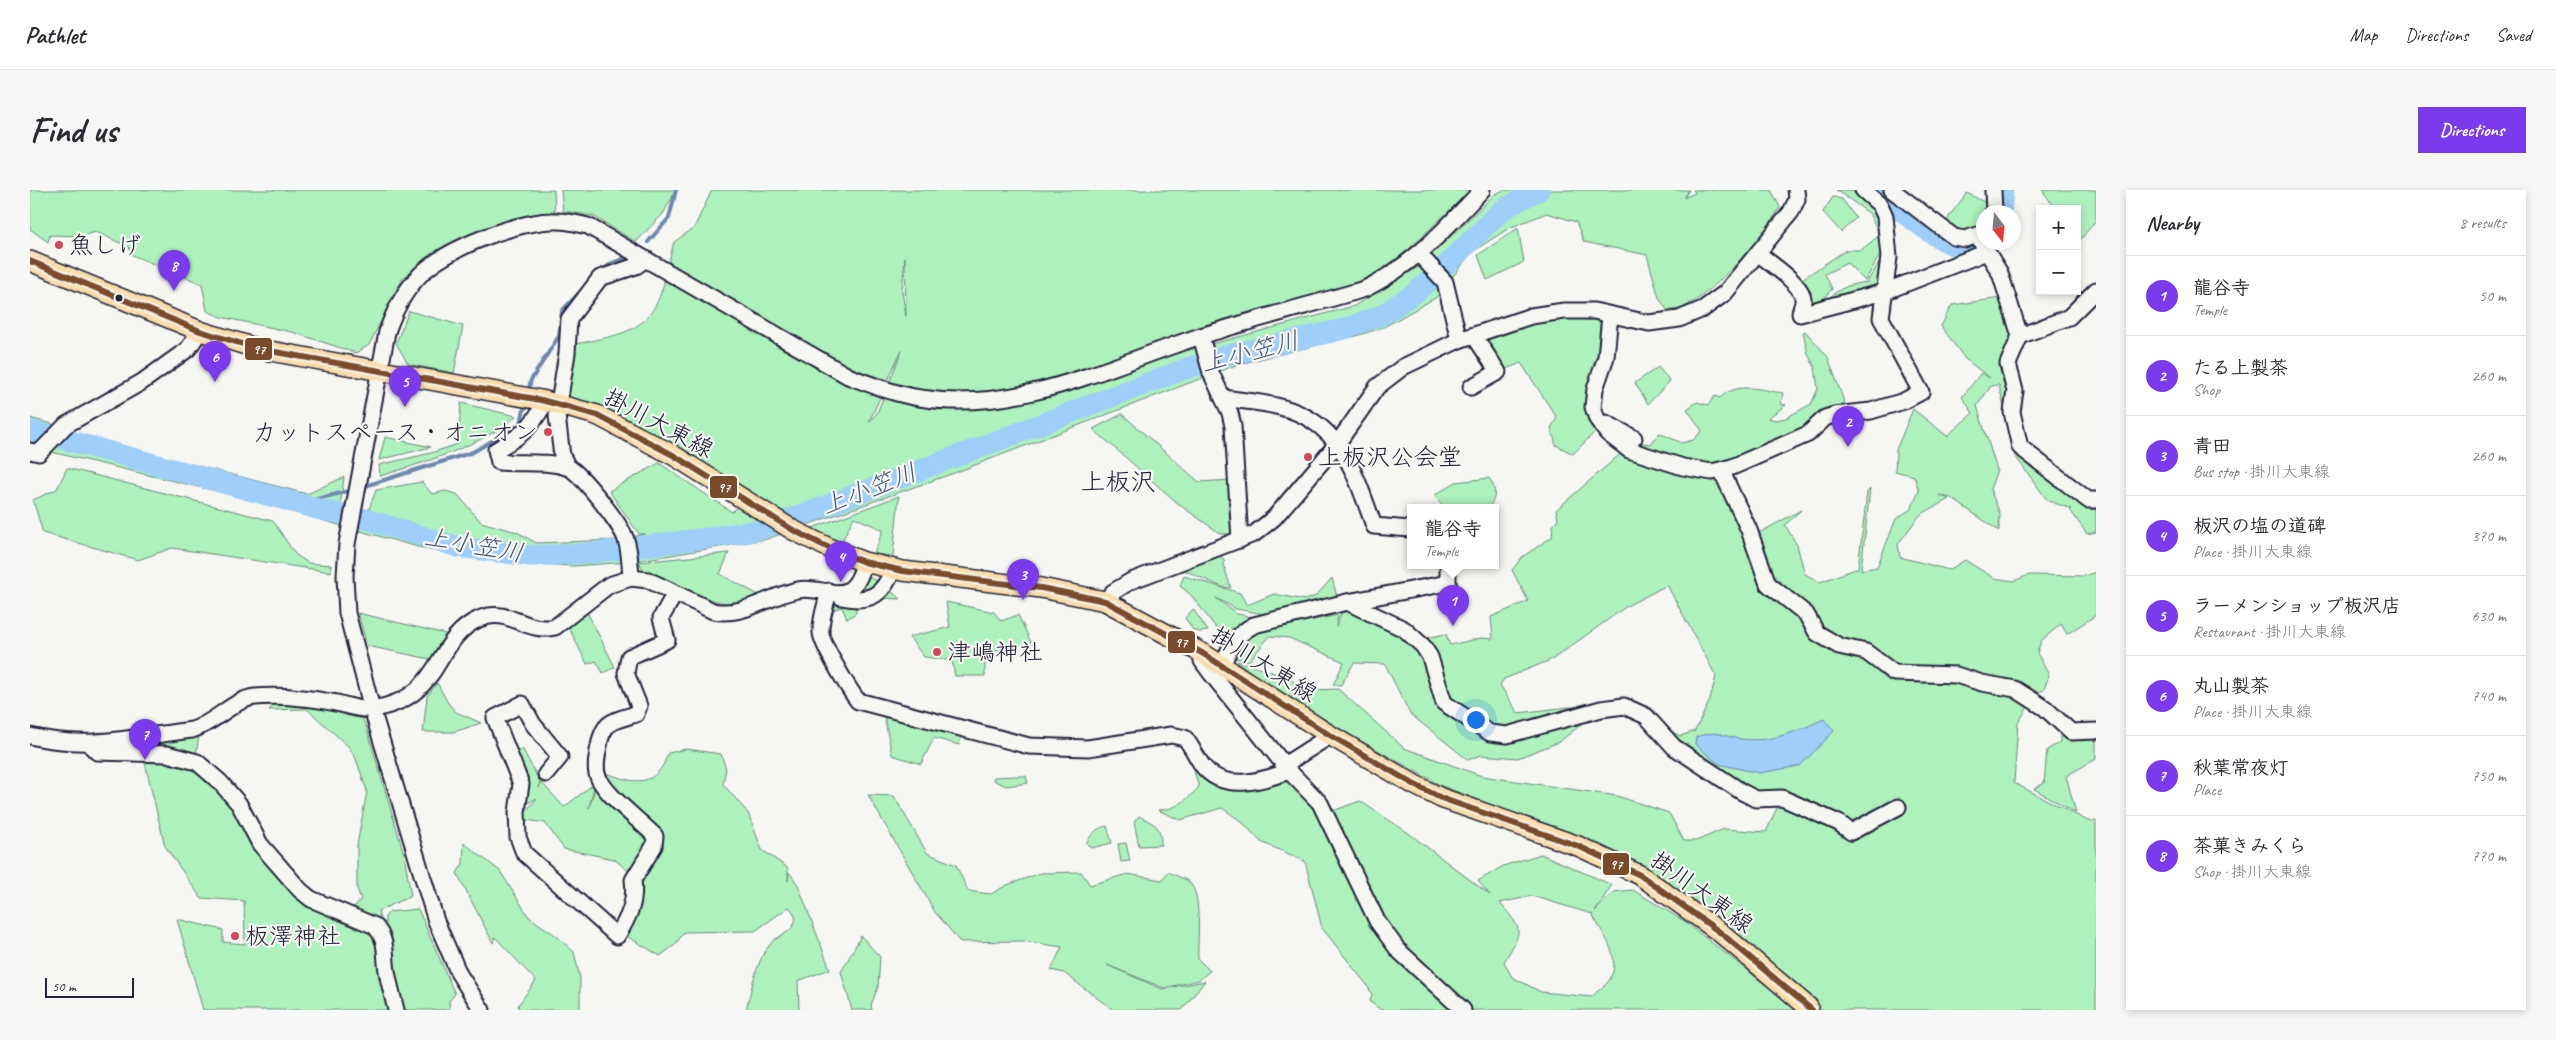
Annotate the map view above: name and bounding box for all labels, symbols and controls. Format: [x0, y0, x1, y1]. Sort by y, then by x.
text: Pathlet [25, 20, 85, 50]
text: Map [2350, 24, 2377, 46]
text: Directions [2405, 24, 2468, 46]
text: Saved [2496, 24, 2531, 46]
button: Directions [2418, 107, 2526, 153]
text: Find us [30, 108, 117, 153]
north arrow [1976, 205, 2021, 250]
map controls [2036, 205, 2081, 295]
button: + [2036, 205, 2081, 250]
text: Nearby [2146, 210, 2199, 236]
text: 8 results [2459, 213, 2506, 233]
place label: 魚しげ [69, 230, 141, 260]
marker: 魚しげ [53, 239, 65, 251]
pin: 8 [158, 250, 190, 291]
button: − [2036, 250, 2081, 295]
text: 龍谷寺 [2193, 276, 2250, 300]
text: 1 [2158, 286, 2166, 306]
text: 50 m [2479, 286, 2506, 306]
unlabelled marker [114, 293, 124, 303]
text: Temple [2193, 300, 2227, 320]
water label: 上小笠川 [1198, 324, 1302, 380]
line badge: 97 [244, 337, 273, 361]
pin: 6 [199, 341, 231, 382]
text: 97 [253, 341, 267, 358]
text: たる上製茶 [2193, 356, 2288, 380]
pin: 5 [389, 366, 421, 407]
text: 2 [2158, 366, 2166, 386]
text: 260 m [2472, 366, 2506, 386]
text: Shop [2193, 380, 2220, 400]
street label: 掛川大東線 [599, 382, 719, 464]
pin: 2 [1832, 406, 1864, 447]
place label: カットスペース・オニオン [252, 417, 538, 447]
marker: カットスペース・オニオン [542, 426, 554, 438]
text: 青田 [2193, 434, 2231, 458]
place label: 上板沢公会堂 [1318, 442, 1462, 472]
text: 3 [2158, 446, 2166, 466]
text: 260 m [2472, 446, 2506, 466]
marker: 上板沢公会堂 [1302, 451, 1314, 463]
water label: 上小笠川 [817, 456, 921, 522]
text: Bus stop · 掛川大東線 [2193, 462, 2330, 482]
district label: 上板沢 [1080, 466, 1156, 498]
line badge: 97 [709, 475, 738, 499]
text: 97 [718, 479, 732, 496]
popup [1407, 504, 1499, 569]
text: 板沢の塩の道碑 [2193, 514, 2326, 538]
text: 龍谷寺 [1424, 517, 1482, 541]
water label: 上小笠川 [422, 521, 526, 569]
text: 4 [2158, 526, 2166, 546]
text: 370 m [2472, 526, 2506, 546]
pin: 4 [825, 541, 857, 582]
text: Temple [1424, 541, 1459, 561]
text: Place · 掛川大東線 [2193, 542, 2312, 562]
pin: 3 [1007, 559, 1039, 600]
pin: 1 [1437, 585, 1469, 626]
text: ラーメンショップ板沢店 [2193, 594, 2400, 618]
text: 5 [2159, 606, 2165, 626]
text: 630 m [2472, 606, 2506, 626]
street label: 掛川大東線 [1205, 619, 1323, 709]
text: Restaurant · 掛川大東線 [2193, 622, 2346, 642]
line badge: 97 [1167, 630, 1196, 654]
text: 97 [1175, 634, 1189, 651]
place label: 津嶋神社 [947, 637, 1043, 667]
marker: 津嶋神社 [931, 646, 943, 658]
text: 丸山製茶 [2193, 674, 2269, 698]
text: 6 [2158, 686, 2166, 706]
text: 740 m [2472, 686, 2506, 706]
text: Place · 掛川大東線 [2193, 702, 2312, 722]
your location [1463, 707, 1489, 733]
pin: 7 [129, 719, 161, 760]
text: 秋葉常夜灯 [2193, 756, 2288, 780]
text: 7 [2158, 766, 2166, 786]
text: 750 m [2472, 766, 2506, 786]
text: Place [2193, 780, 2221, 800]
text: 茶菓きみくら [2193, 834, 2307, 858]
street label: 掛川大東線 [1645, 845, 1759, 939]
text: 8 [2158, 846, 2166, 866]
text: 770 m [2472, 846, 2506, 866]
line badge: 97 [1602, 852, 1630, 876]
text: 97 [1610, 856, 1624, 873]
text: Shop · 掛川大東線 [2193, 862, 2311, 882]
place label: 板澤神社 [245, 921, 341, 951]
marker: 板澤神社 [229, 930, 241, 942]
scale bar [45, 975, 134, 998]
text: 50 m [52, 978, 76, 995]

